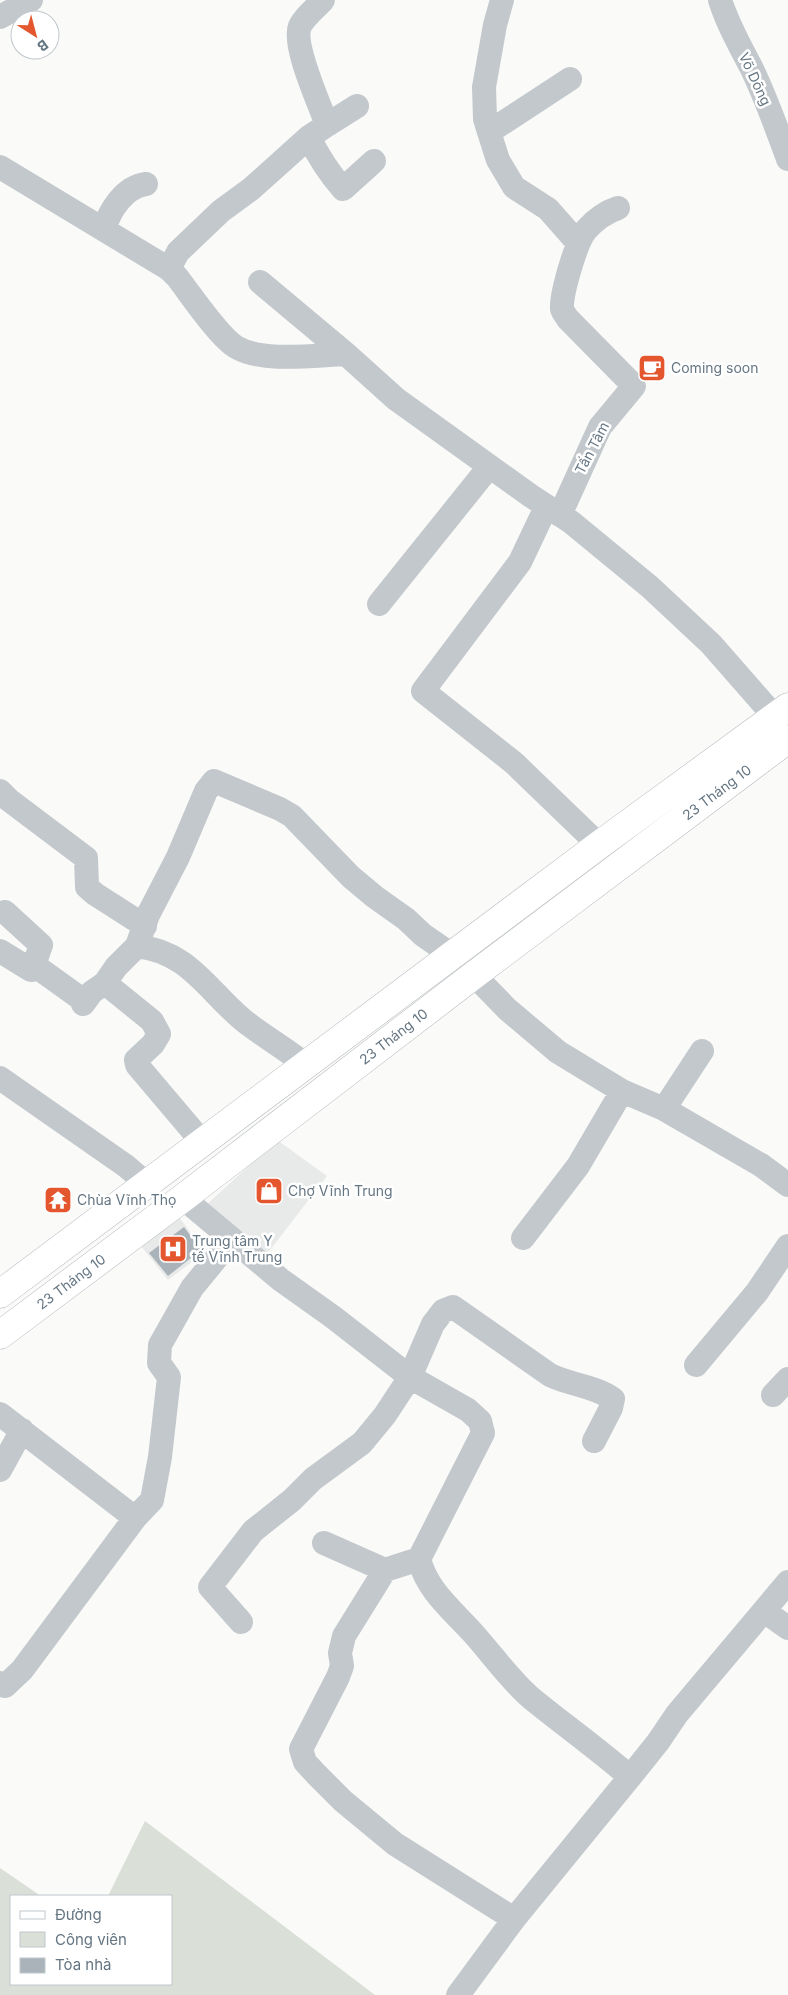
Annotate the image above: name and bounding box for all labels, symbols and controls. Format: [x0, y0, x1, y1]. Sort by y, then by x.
north arrow [10, 10, 60, 60]
text: B [34, 36, 52, 56]
street label: Võ Dõng [736, 49, 775, 108]
cafe icon: Coming soon [637, 353, 667, 383]
place label: Coming soon [671, 359, 759, 376]
street label: Tấn Tâm [571, 419, 612, 477]
street label: 23 Tháng 10 [679, 761, 754, 823]
street label: 23 Tháng 10 [356, 1005, 431, 1068]
shop icon: Chợ Vĩnh Trung [254, 1176, 284, 1206]
place label: Chợ Vĩnh Trung [288, 1182, 393, 1199]
temple icon: Chùa Vĩnh Thọ [43, 1185, 73, 1215]
place label: Chùa Vĩnh Thọ [77, 1191, 177, 1208]
place label: Trung tâm Y tế Vĩnh Trung [192, 1232, 282, 1265]
hospital icon: Trung tâm Y tế Vĩnh Trung [158, 1234, 188, 1264]
street label: 23 Tháng 10 [33, 1250, 109, 1313]
legend [10, 1895, 172, 1985]
text: Đường [55, 1905, 102, 1924]
text: Công viên [55, 1930, 127, 1949]
text: Tòa nhà [55, 1955, 111, 1974]

